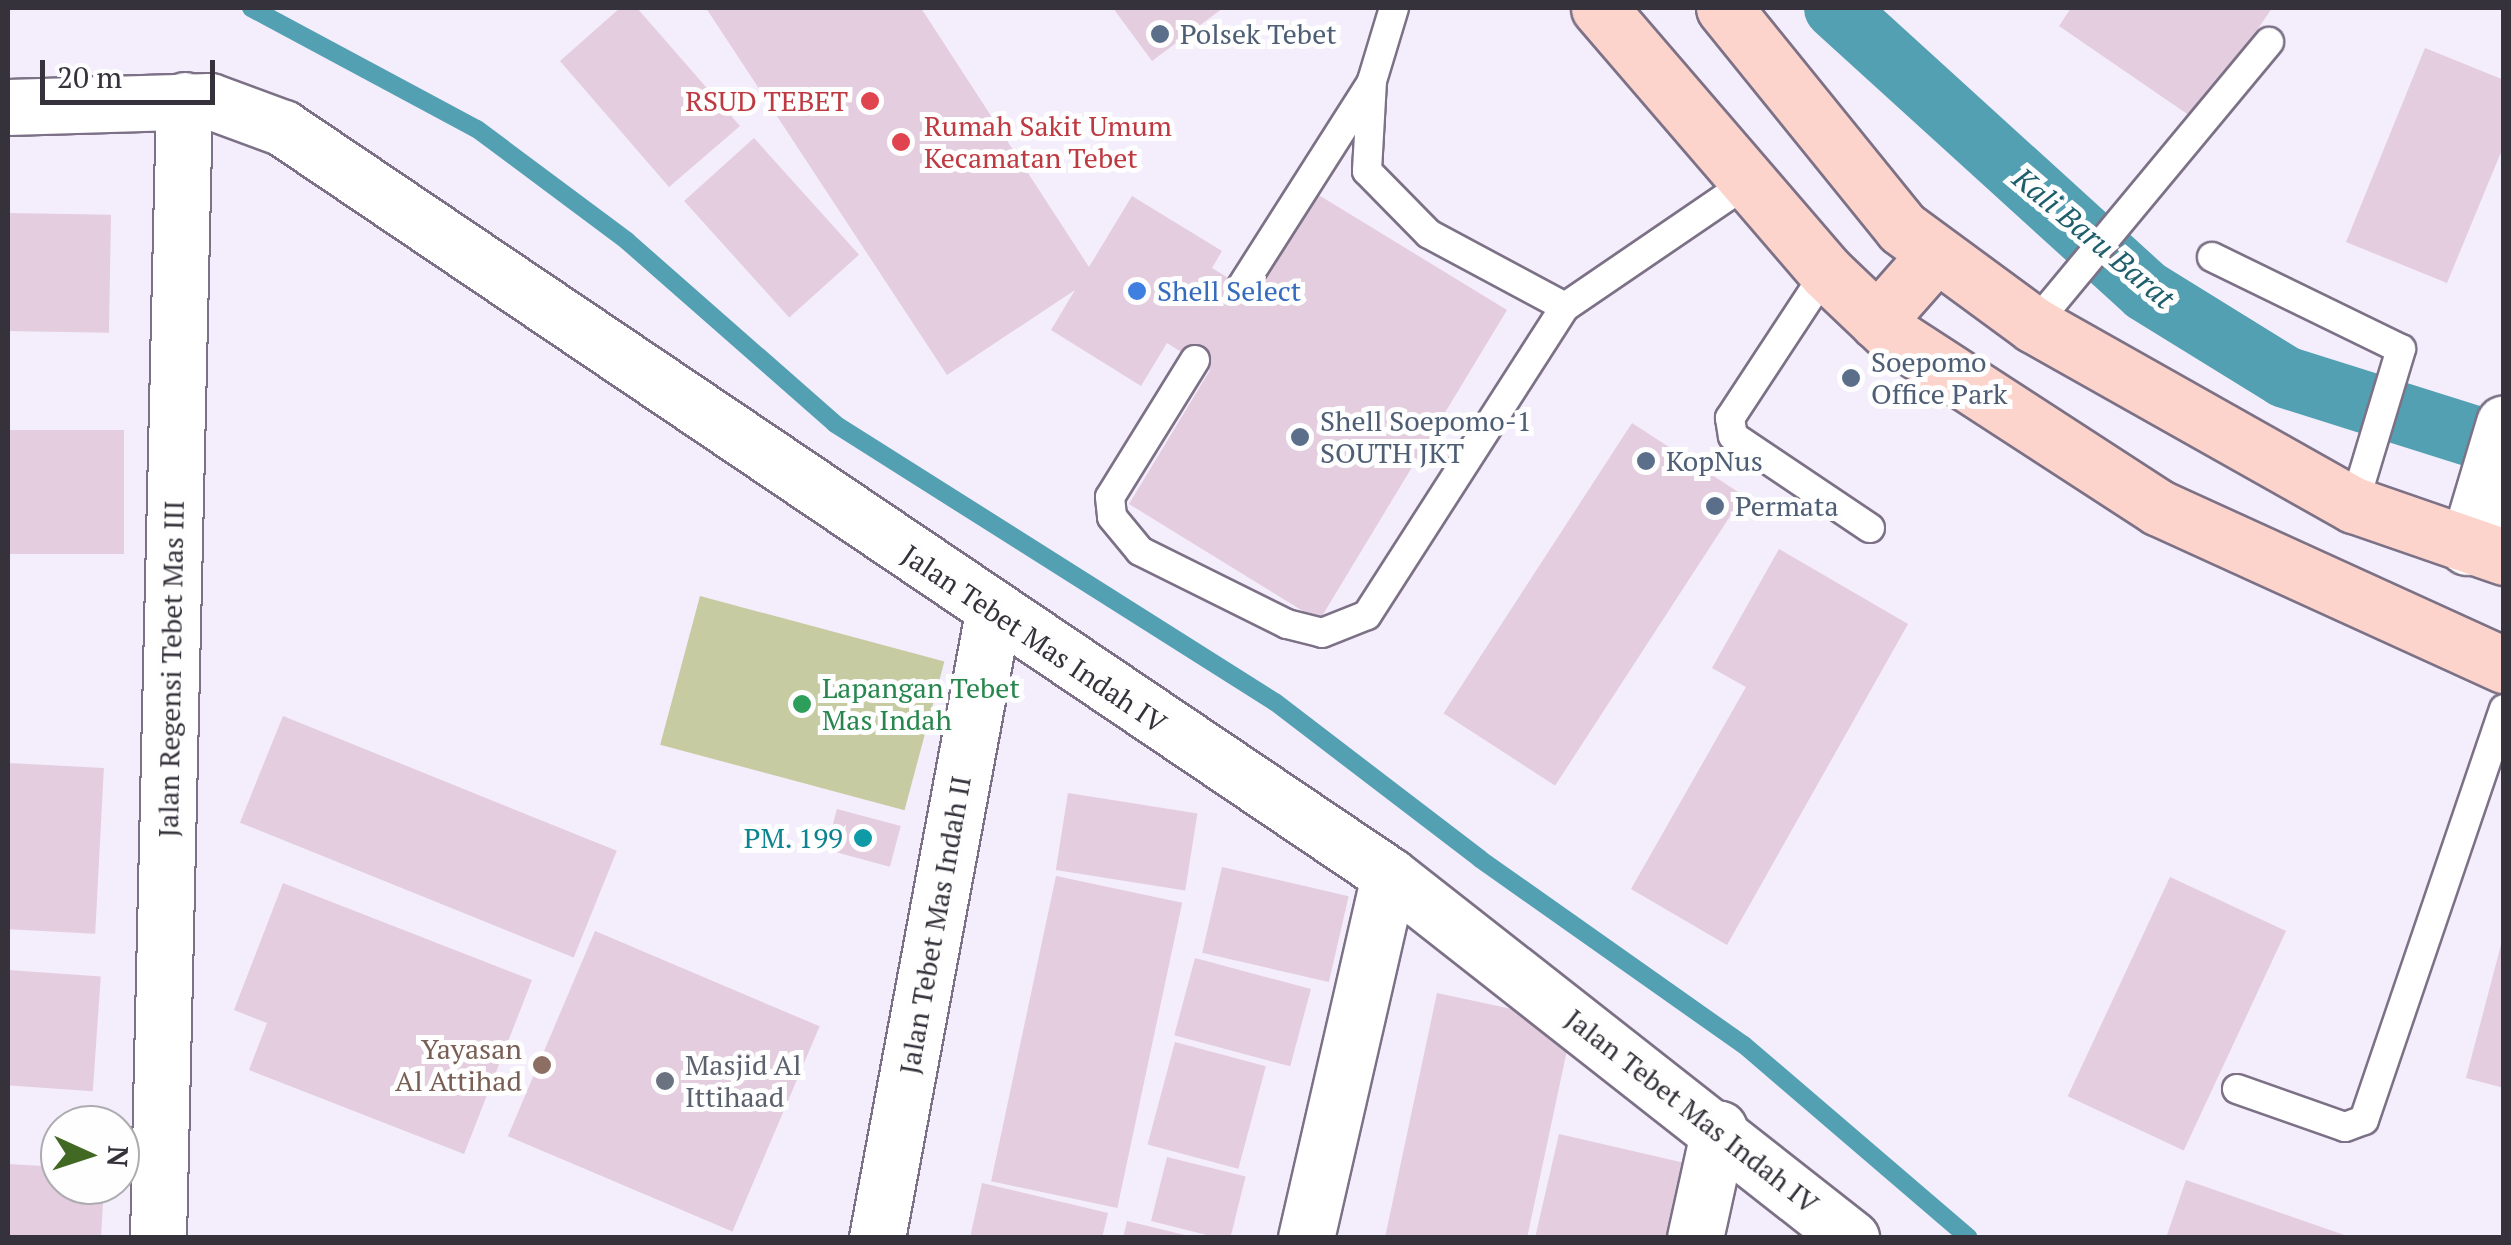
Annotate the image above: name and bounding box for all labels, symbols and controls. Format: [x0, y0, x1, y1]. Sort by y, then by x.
place label: Polsek Tebet [1180, 17, 1337, 51]
marker: Polsek Tebet [1149, 23, 1171, 45]
scale bar [45, 40, 220, 102]
text: 20 m [57, 57, 122, 97]
place label: RSUD TEBET [685, 84, 848, 118]
marker: RSUD TEBET [857, 88, 883, 114]
place label: Rumah Sakit Umum Kecamatan Tebet [924, 109, 1172, 175]
marker: Rumah Sakit Umum Kecamatan Tebet [888, 129, 914, 155]
water label: Kali Baru Barat [2006, 160, 2182, 316]
place label: Shell Select [1157, 274, 1301, 308]
marker: Shell Select [1126, 280, 1148, 302]
place label: Soepomo Office Park [1871, 345, 2008, 411]
marker: Soepomo Office Park [1840, 367, 1862, 389]
place label: Shell Soepomo-1 SOUTH JKT [1320, 404, 1532, 470]
marker: Shell Soepomo-1 SOUTH JKT [1289, 426, 1311, 448]
place label: KopNus [1666, 444, 1763, 478]
marker: KopNus [1635, 450, 1657, 472]
place label: Permata [1735, 489, 1839, 523]
marker: Permata [1704, 495, 1726, 517]
street label: Jalan Regensi Tebet Mas III [151, 500, 191, 838]
street label: Jalan Tebet Mas Indah IV [895, 538, 1173, 740]
place label: Lapangan Tebet Mas Indah [822, 671, 1020, 737]
marker: Lapangan Tebet Mas Indah [791, 693, 813, 715]
street label: Jalan Tebet Mas Indah II [892, 773, 978, 1077]
place label: PM. 199 [743, 821, 843, 855]
marker: PM. 199 [852, 827, 874, 849]
street label: Jalan Tebet Mas Indah IV [1559, 1002, 1825, 1220]
place label: Yayasan Al Attihad [395, 1032, 522, 1098]
place label: Masjid Al Ittihaad [685, 1048, 802, 1114]
marker: Yayasan Al Attihad [531, 1054, 553, 1076]
marker: Masjid Al Ittihaad [654, 1070, 676, 1092]
north arrow [40, 1105, 140, 1205]
text: N [99, 1145, 137, 1168]

